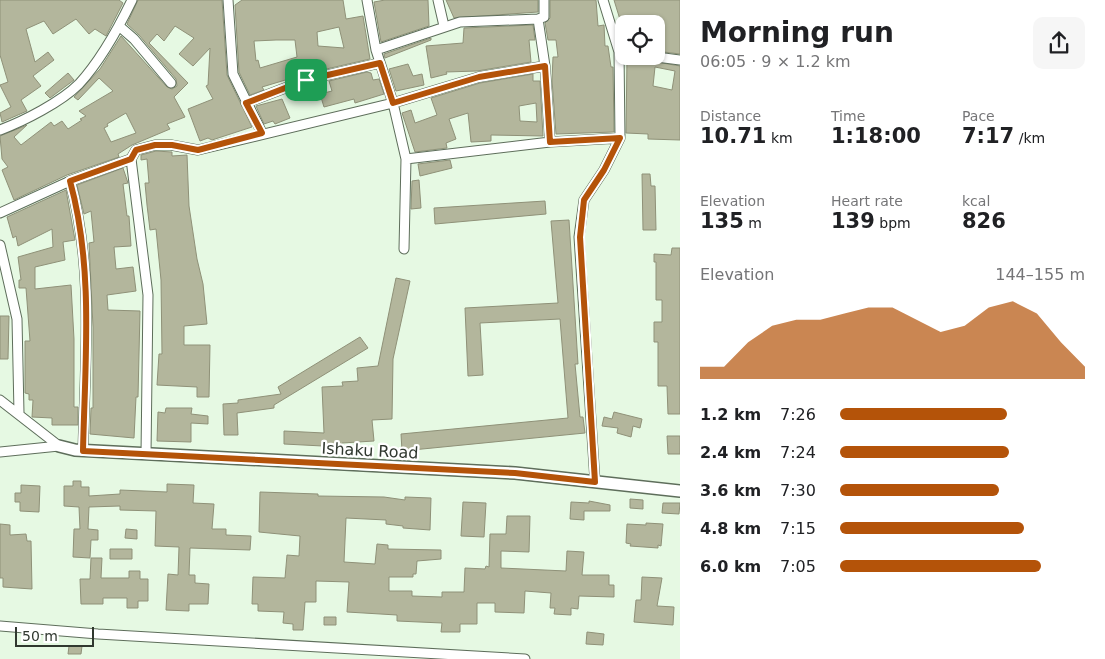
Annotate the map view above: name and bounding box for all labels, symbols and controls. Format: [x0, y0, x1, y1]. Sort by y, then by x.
map controls [615, 15, 665, 65]
button: locate [615, 15, 665, 65]
text: Morning run [700, 16, 894, 49]
button: share [1033, 17, 1085, 69]
text: 06:05 · 9 × 1.2 km [700, 52, 851, 71]
pin [285, 59, 327, 101]
icon: arrive [292, 66, 320, 94]
text: Distance [700, 108, 761, 124]
text: Time [831, 108, 865, 124]
text: Pace [962, 108, 995, 124]
text: 10.71 [700, 124, 766, 148]
text: 1:18:00 [831, 124, 921, 148]
text: 7:17 [962, 124, 1014, 148]
text: km [766, 130, 793, 146]
text: /km [1014, 130, 1045, 146]
text: Elevation [700, 193, 765, 209]
text: Heart rate [831, 193, 903, 209]
text: kcal [962, 193, 990, 209]
text: 135 [700, 209, 744, 233]
text: 139 [831, 209, 875, 233]
text: 826 [962, 209, 1006, 233]
text: m [744, 215, 762, 231]
text: bpm [875, 215, 911, 231]
text: Elevation [700, 265, 774, 284]
text: 144–155 m [995, 265, 1085, 284]
text: 1.2 km [700, 405, 761, 424]
text: 7:26 [780, 405, 816, 424]
street label: Ishaku Road [321, 438, 419, 463]
text: 2.4 km [700, 443, 761, 462]
text: 7:24 [780, 443, 816, 462]
text: 3.6 km [700, 481, 761, 500]
text: 7:30 [780, 481, 816, 500]
text: 4.8 km [700, 519, 761, 538]
text: 7:15 [780, 519, 816, 538]
text: 6.0 km [700, 557, 761, 576]
text: 7:05 [780, 557, 816, 576]
scale bar [15, 624, 94, 647]
text: 50 m [22, 628, 58, 644]

